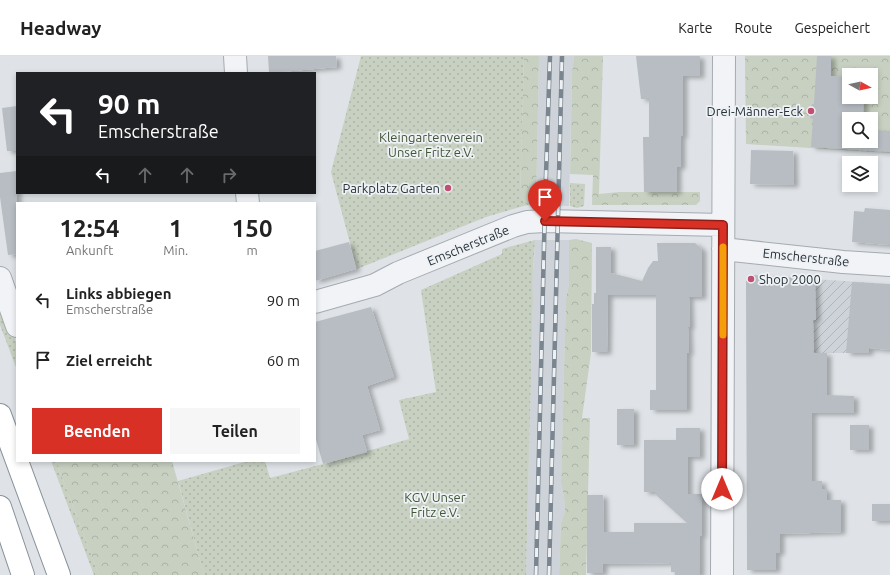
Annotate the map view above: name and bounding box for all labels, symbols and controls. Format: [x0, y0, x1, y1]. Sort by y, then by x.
text: Headway [20, 17, 101, 39]
text: Karte [678, 20, 712, 36]
text: Route [734, 20, 773, 36]
text: Gespeichert [795, 20, 870, 36]
north arrow [842, 68, 878, 104]
map controls [842, 68, 878, 192]
icon: left [32, 88, 84, 140]
text: 90 m [98, 88, 160, 119]
place label: Drei-Männer-Eck [706, 104, 803, 118]
marker: Drei-Männer-Eck [806, 106, 816, 116]
button: search [842, 112, 878, 148]
text: Emscherstraße [98, 121, 219, 141]
park label: Kleingartenverein Unser Fritz e.V. [379, 130, 483, 159]
button: layers [842, 156, 878, 192]
icon: left [92, 164, 114, 186]
icon: ahead [134, 164, 156, 186]
icon: ahead [176, 164, 198, 186]
icon: right [218, 164, 240, 186]
pin [528, 180, 562, 221]
place label: Parkplatz Garten [342, 181, 440, 195]
marker: Parkplatz Garten [443, 183, 453, 193]
icon: arrive [534, 186, 556, 208]
text: 12:54 [60, 215, 120, 242]
text: 1 [169, 215, 183, 242]
text: 150 [232, 215, 272, 242]
street label: Emscherstraße [425, 222, 511, 268]
text: Ankunft [66, 243, 113, 257]
text: Min. [163, 243, 188, 257]
text: m [247, 243, 258, 257]
street label: Emscherstraße [762, 245, 850, 269]
place label: Shop 2000 [759, 272, 821, 286]
marker: Shop 2000 [746, 274, 756, 284]
text: Links abbiegen [66, 285, 171, 302]
icon: left [32, 289, 54, 311]
text: 90 m [267, 292, 300, 309]
text: Emscherstraße [66, 302, 153, 316]
icon: arrive [32, 349, 54, 371]
text: Ziel erreicht [66, 352, 152, 369]
text: 60 m [267, 352, 300, 369]
button: Beenden [32, 408, 162, 454]
button: Teilen [170, 408, 300, 454]
position arrow [701, 468, 743, 510]
park label: KGV Unser Fritz e.V. [404, 490, 466, 519]

